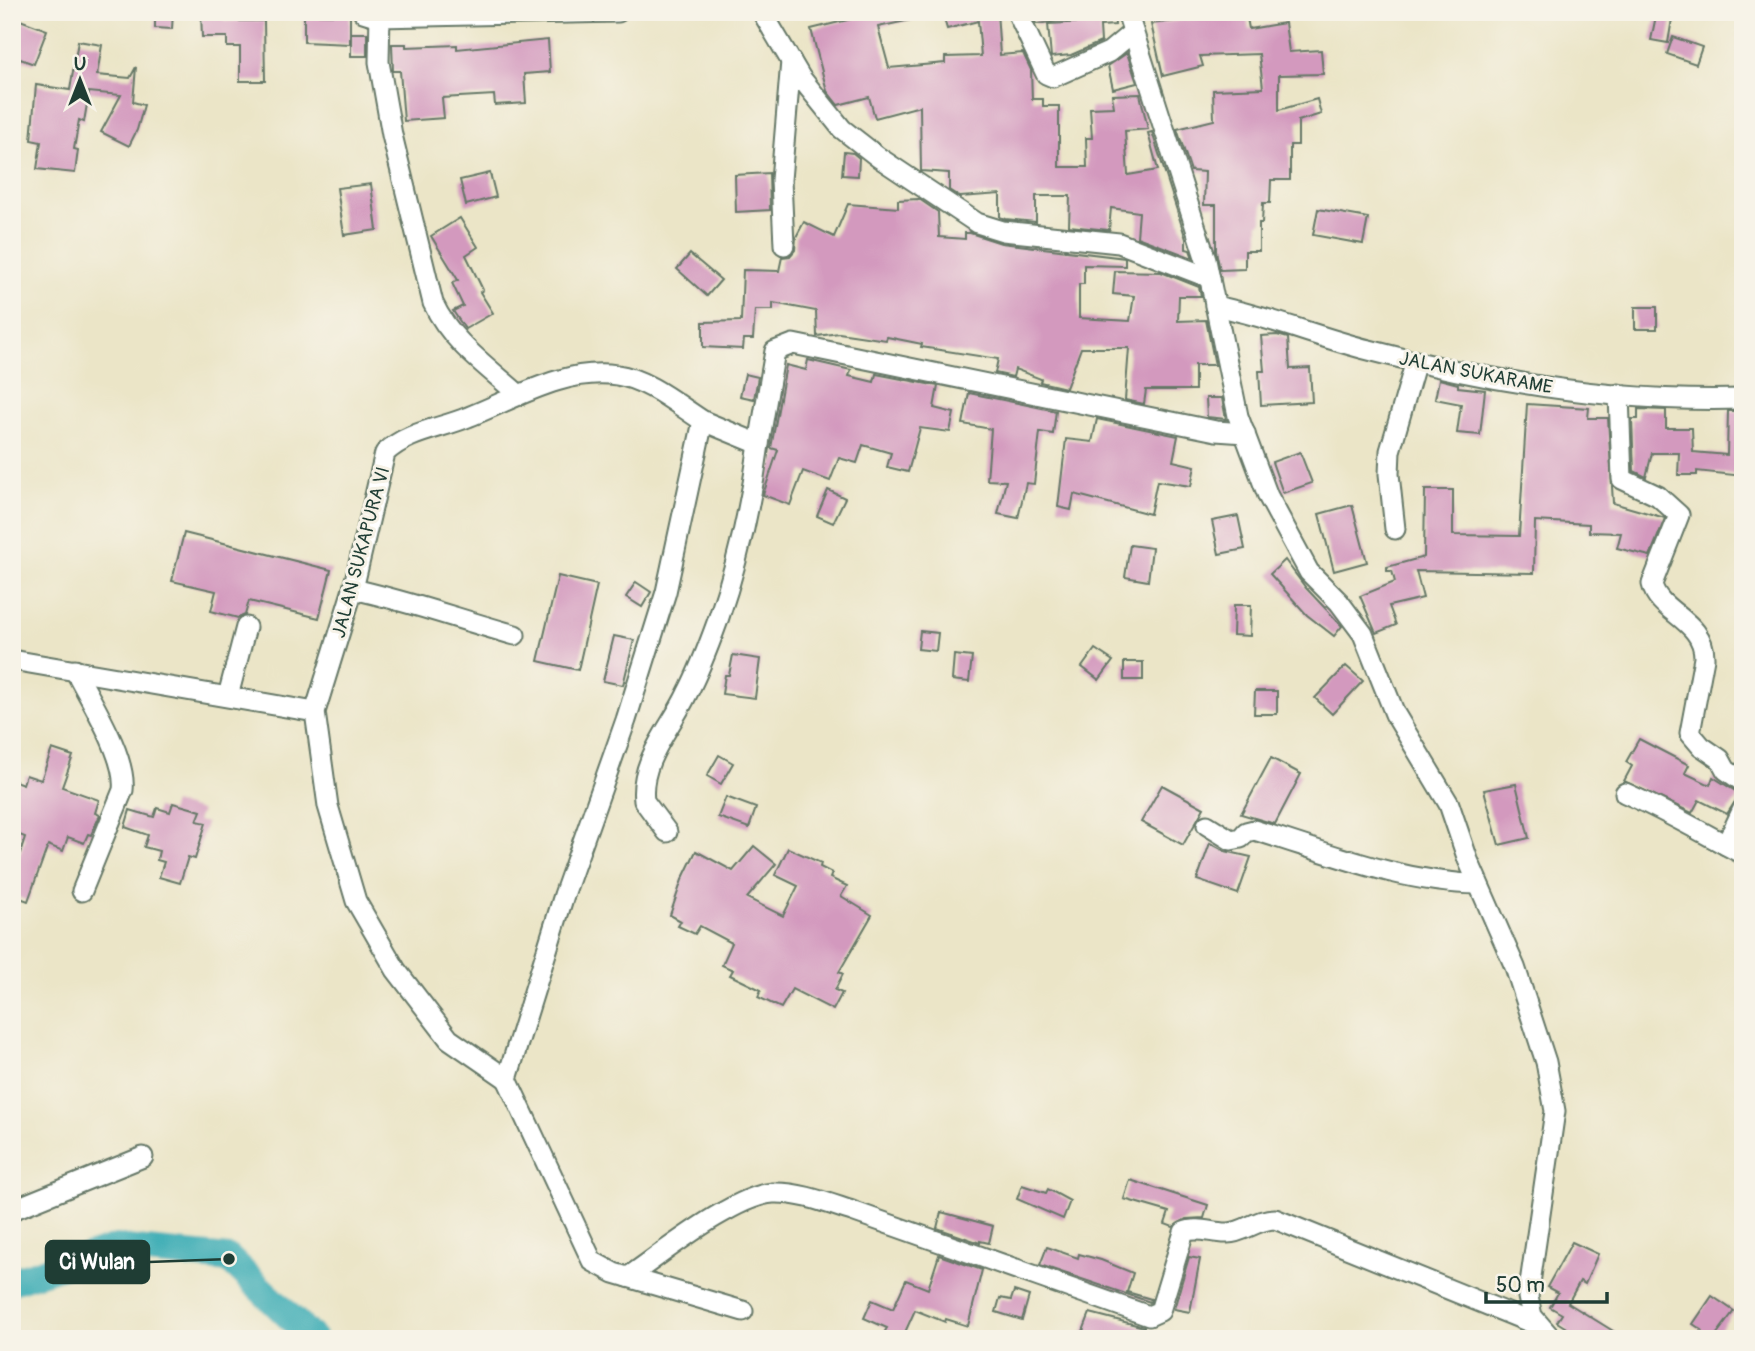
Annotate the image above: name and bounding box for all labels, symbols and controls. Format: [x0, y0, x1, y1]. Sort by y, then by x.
north arrow [46, 46, 116, 116]
text: U [74, 52, 86, 76]
street label: JALAN SUKARAME [1397, 346, 1555, 400]
street label: JALAN SUKAPURA VI [327, 464, 395, 640]
callout: Ci Wulan [46, 1241, 149, 1283]
text: Ci Wulan [59, 1249, 135, 1276]
scale bar [1486, 1260, 1606, 1304]
text: 50 m [1496, 1272, 1545, 1299]

